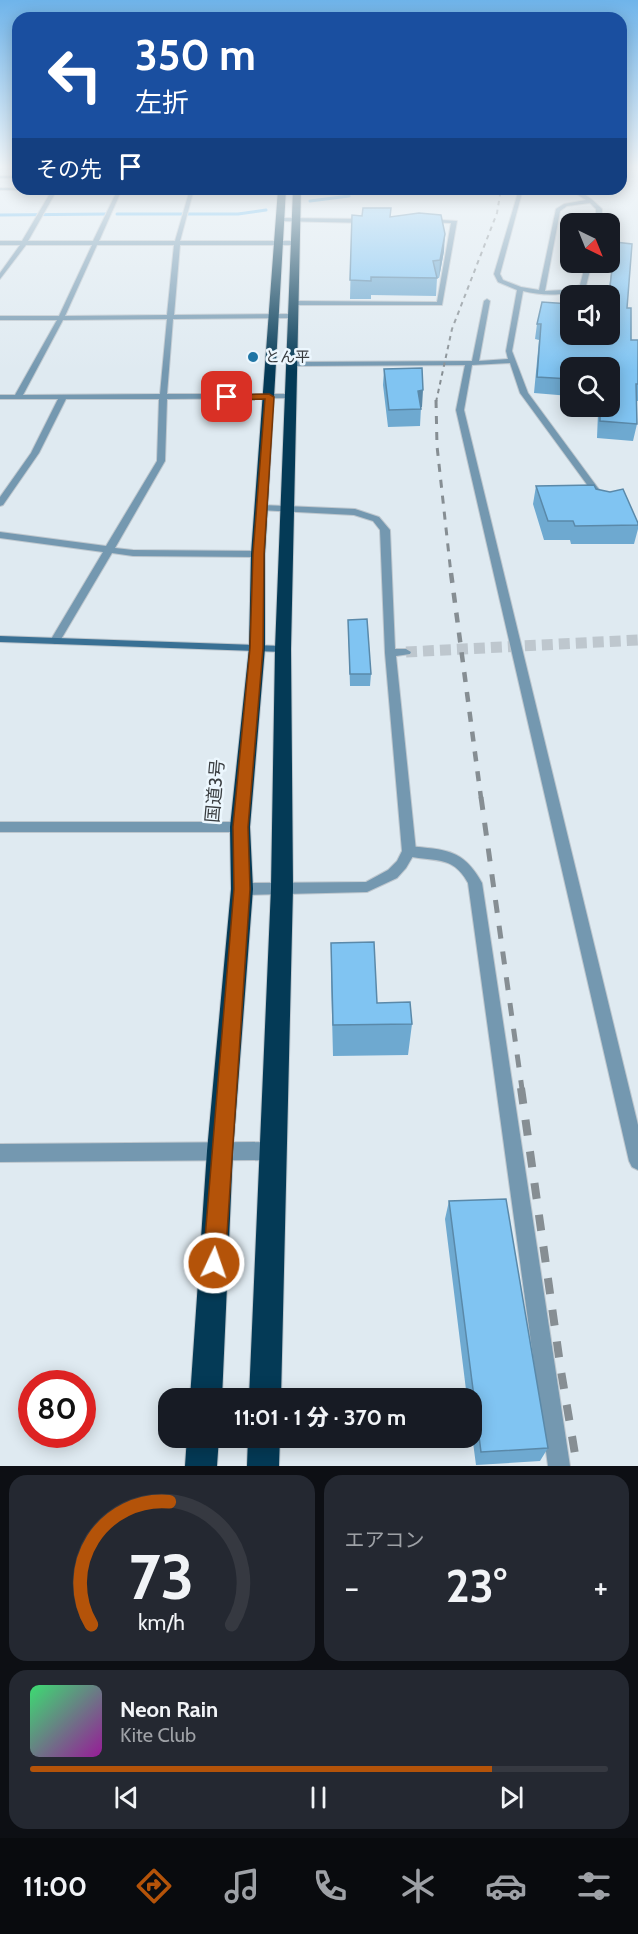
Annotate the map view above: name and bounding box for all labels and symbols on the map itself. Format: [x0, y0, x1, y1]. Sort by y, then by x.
north arrow [560, 213, 620, 273]
place label: とん平 [265, 348, 310, 366]
marker: とん平 [246, 350, 260, 364]
pin [201, 371, 252, 422]
street label: 国道3号 [201, 758, 229, 824]
position arrow [182, 1231, 246, 1295]
speed limit sign: 80 [18, 1370, 96, 1448]

